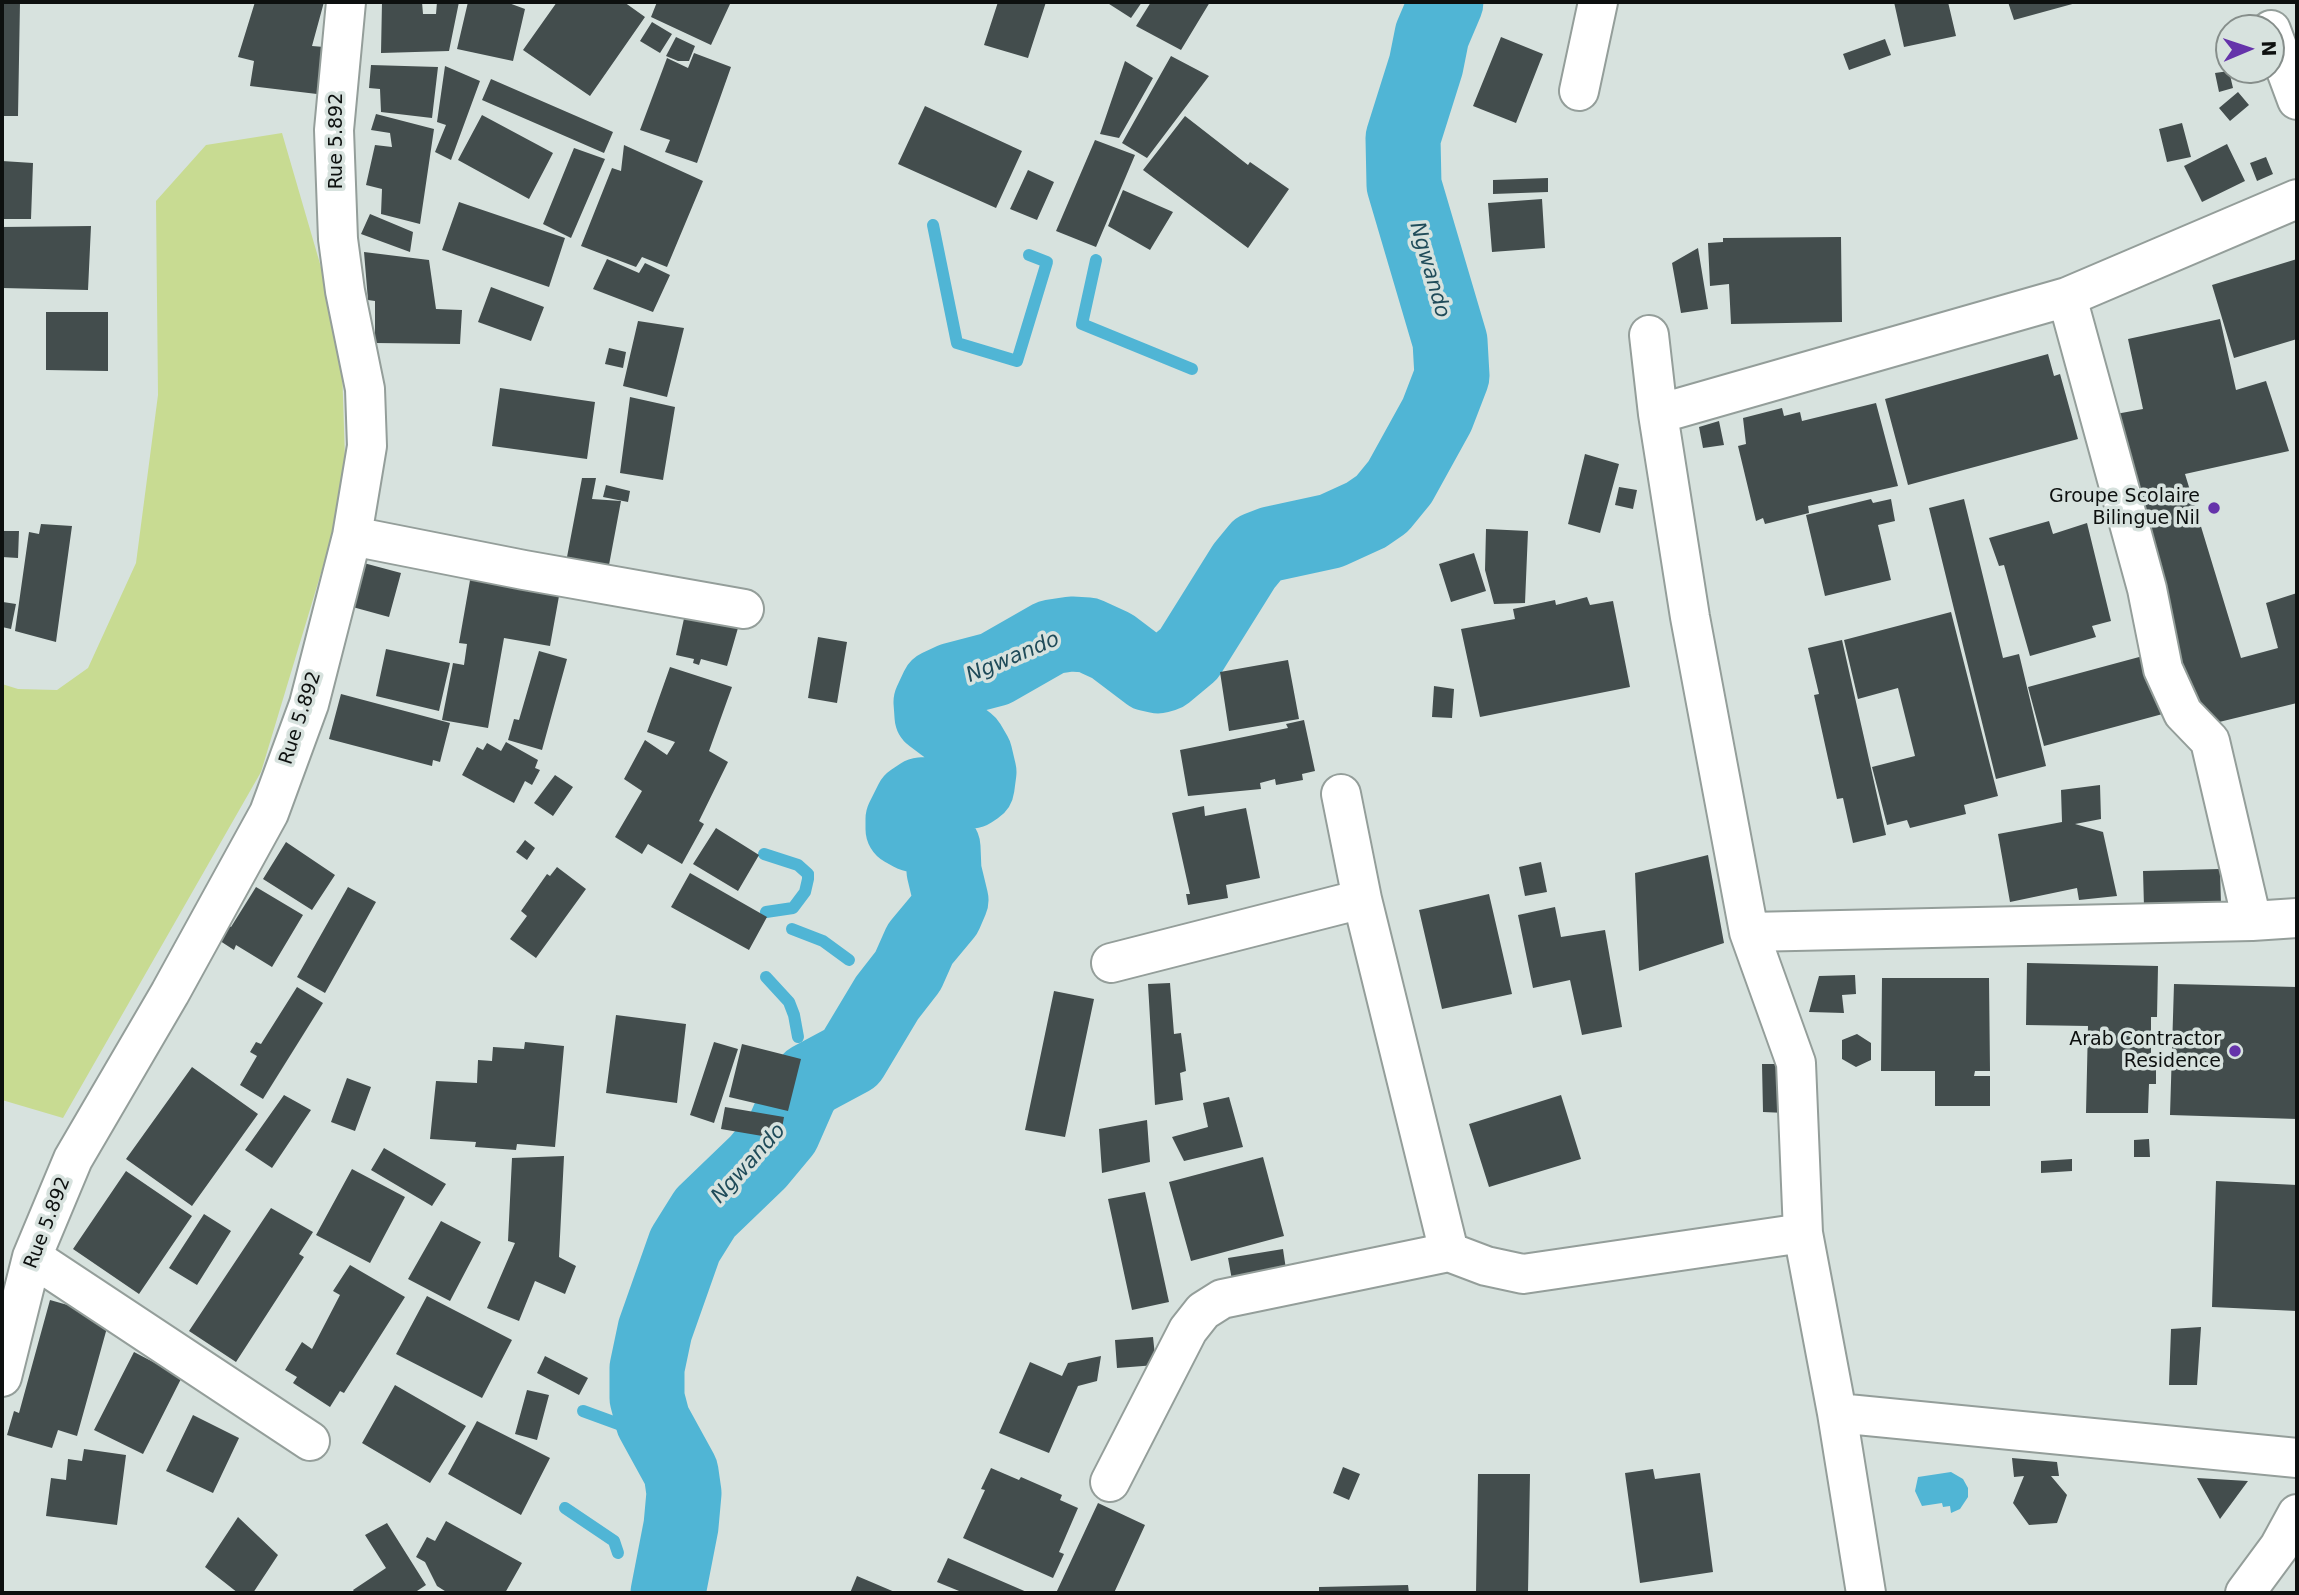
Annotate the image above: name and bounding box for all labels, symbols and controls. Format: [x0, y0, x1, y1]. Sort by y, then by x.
north arrow [2215, 14, 2285, 84]
text: N [2258, 40, 2280, 57]
street label: Rue 5.892 [326, 93, 348, 189]
water label: Ngwando [1403, 219, 1455, 321]
place label: Groupe Scolaire Bilingue Nil [2049, 486, 2200, 530]
marker: Groupe Scolaire Bilingue Nil [2206, 500, 2222, 516]
water label: Ngwando [963, 627, 1063, 689]
street label: Rue 5.892 [275, 669, 327, 767]
place label: Arab Contractor Residence [2069, 1029, 2221, 1073]
marker: Arab Contractor Residence [2227, 1043, 2243, 1059]
water label: Ngwando [707, 1119, 791, 1209]
street label: Rue 5.892 [20, 1174, 76, 1272]

